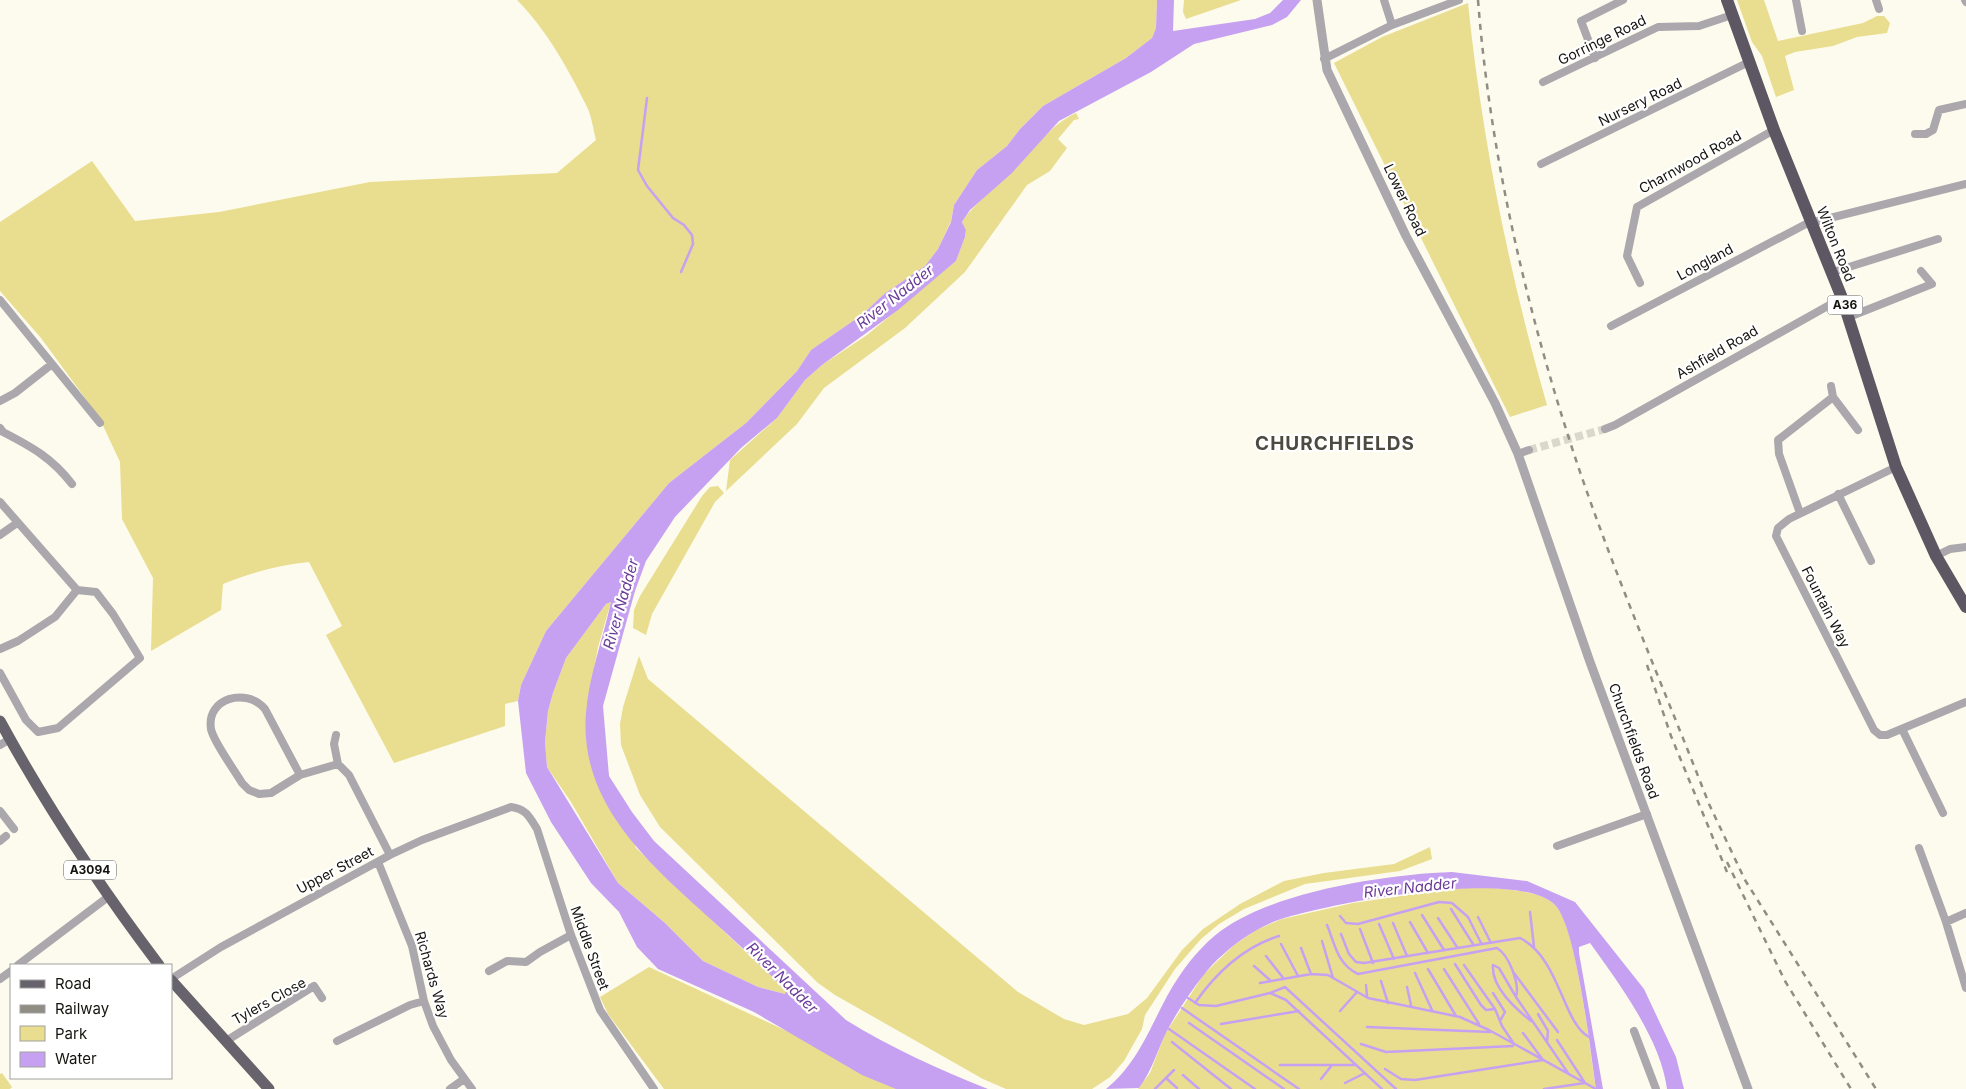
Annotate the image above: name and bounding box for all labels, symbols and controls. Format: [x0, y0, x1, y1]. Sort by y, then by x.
street label: Gorringe Road [1555, 11, 1649, 68]
street label: Nursery Road [1595, 74, 1684, 129]
street label: Charnwood Road [1636, 126, 1744, 197]
street label: Lower Road [1381, 161, 1430, 239]
street label: Wilton Road [1814, 204, 1859, 284]
street label: Longland [1674, 240, 1736, 283]
water label: River Nadder [852, 260, 938, 333]
road number: A36 [1828, 296, 1862, 314]
street label: Ashfield Road [1673, 321, 1761, 382]
district label: CHURCHFIELDS [1255, 432, 1415, 455]
water label: River Nadder [599, 556, 643, 651]
street label: Fountain Way [1799, 563, 1854, 651]
street label: Churchfields Road [1606, 681, 1663, 801]
street label: Upper Street [293, 842, 376, 897]
road number: A3094 [64, 860, 116, 880]
water label: River Nadder [1363, 873, 1458, 902]
street label: Middle Street [567, 903, 614, 993]
street label: Richards Way [412, 929, 453, 1021]
water label: River Nadder [743, 938, 822, 1018]
legend [10, 964, 172, 1079]
street label: Tylers Close [229, 973, 309, 1028]
text: Road [55, 974, 91, 993]
text: Railway [55, 999, 110, 1018]
text: Park [55, 1024, 88, 1043]
text: Water [55, 1049, 97, 1068]

